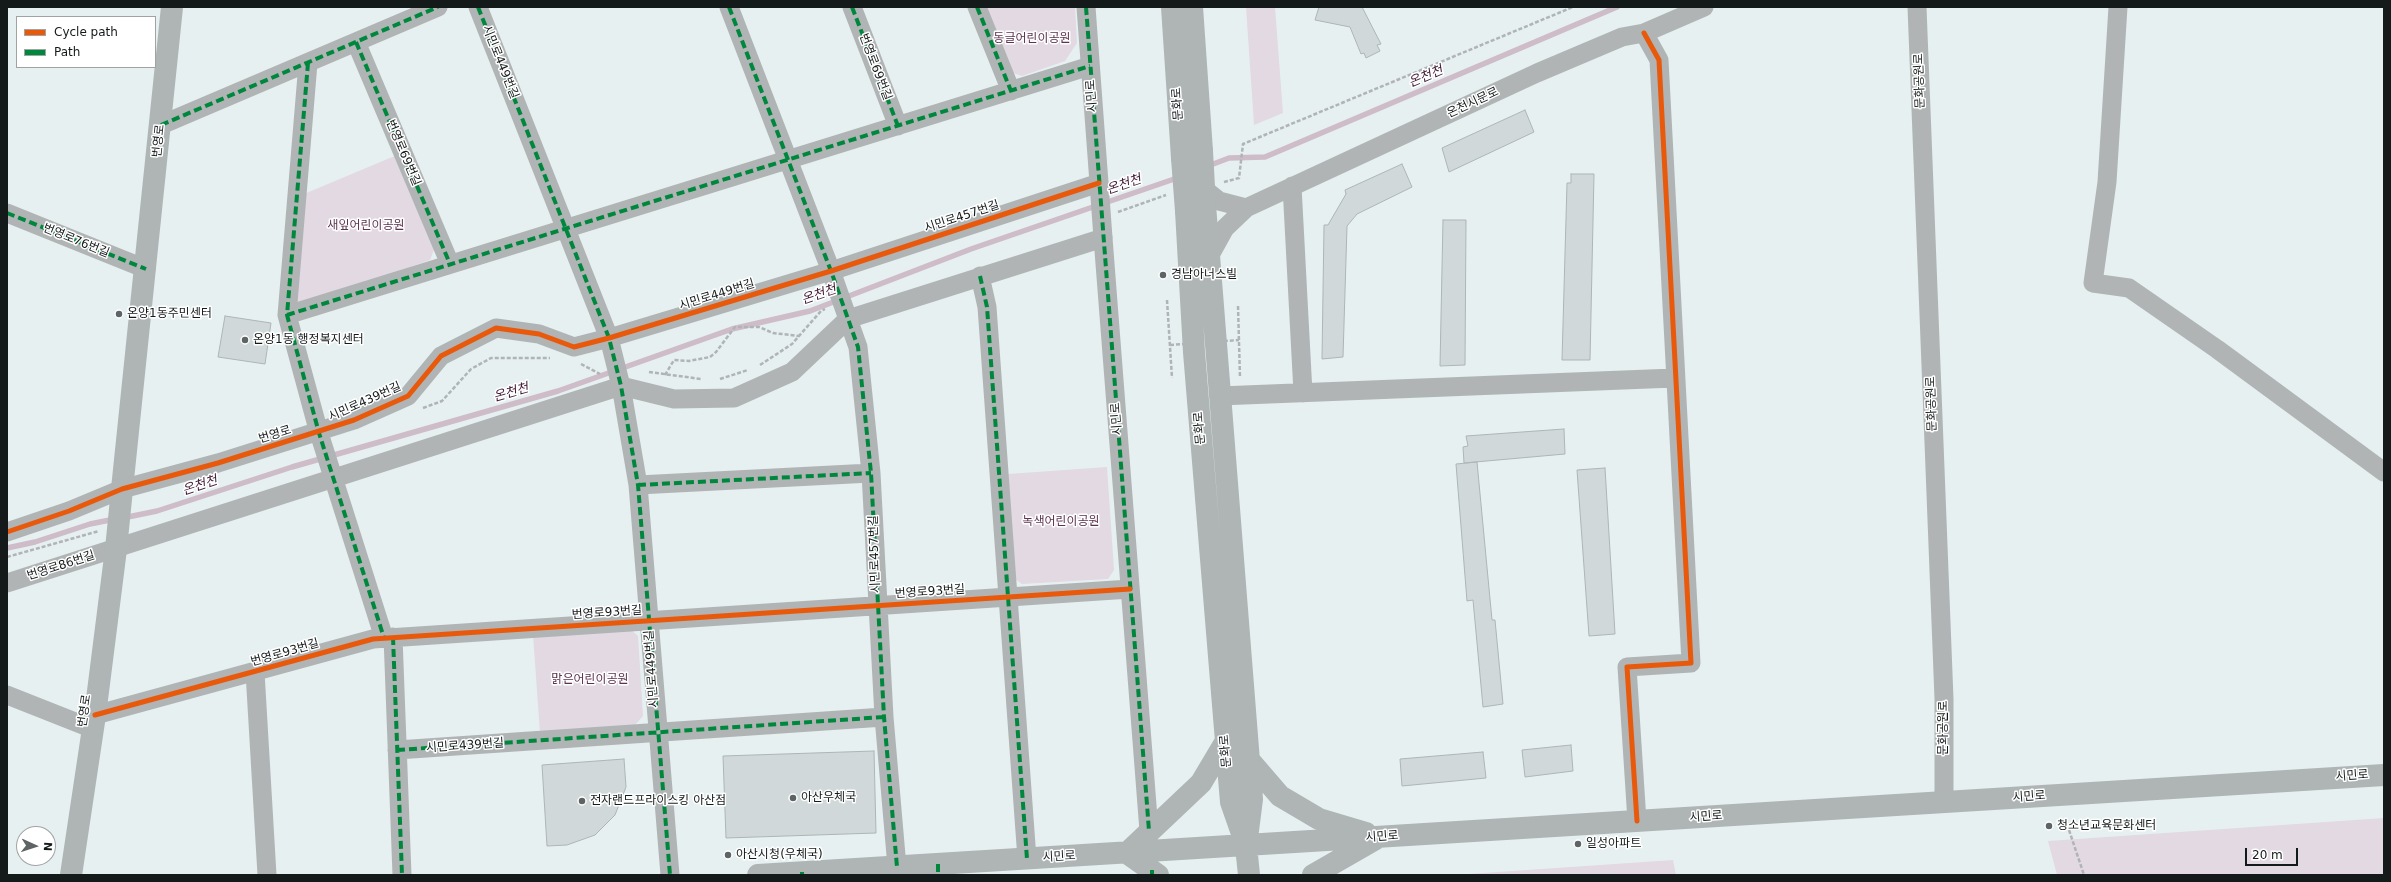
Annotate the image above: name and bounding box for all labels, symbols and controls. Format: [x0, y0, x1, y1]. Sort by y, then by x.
legend [16, 16, 156, 68]
street label: 시민로449번길 [479, 23, 521, 101]
text: Cycle path [54, 25, 118, 39]
street label: 번영로69번길 [856, 32, 894, 102]
park label: 동글어린이공원 [993, 32, 1071, 46]
text: Path [54, 45, 80, 59]
street label: 문화공원로 [1912, 53, 1928, 109]
water label: 온천천 [1406, 63, 1446, 91]
street label: 시민로 [1084, 79, 1100, 113]
street label: 온천시문로 [1445, 85, 1501, 121]
street label: 문화로 [1170, 87, 1186, 121]
street label: 번영로69번길 [383, 118, 423, 188]
street label: 번영로 [150, 124, 168, 158]
water label: 온천천 [1104, 172, 1144, 198]
street label: 시민로457번길 [923, 198, 1001, 236]
park label: 새잎어린이공원 [327, 219, 405, 233]
street label: 번영로76번길 [41, 221, 111, 261]
place label: 경남아너스빌 [1171, 268, 1237, 282]
marker: 경남아너스빌 [1158, 270, 1168, 280]
street label: 시민로449번길 [678, 277, 756, 313]
water label: 온천천 [799, 282, 839, 308]
place label: 온양1동주민센터 [127, 307, 212, 321]
marker: 온양1동주민센터 [114, 309, 124, 319]
place label: 온양1동 행정복지센터 [253, 333, 364, 347]
marker: 온양1동 행정복지센터 [240, 335, 250, 345]
street label: 문화공원로 [1924, 376, 1940, 432]
street label: 시민로439번길 [326, 380, 404, 424]
water label: 온천천 [492, 381, 530, 405]
street label: 시민로 [1109, 402, 1125, 436]
street label: 문화로 [1191, 411, 1209, 445]
street label: 번영로 [257, 423, 293, 447]
water label: 온천천 [181, 473, 219, 499]
street label: 시민로457번길 [866, 515, 884, 593]
park label: 녹색어린이공원 [1022, 515, 1100, 529]
street label: 번영로86번길 [25, 548, 97, 584]
street label: 번영로93번길 [894, 582, 966, 602]
street label: 번영로93번길 [571, 603, 643, 623]
street label: 시민로449번길 [642, 630, 662, 708]
street label: 번영로93번길 [249, 636, 321, 670]
park label: 맑은어린이공원 [551, 673, 629, 687]
street label: 번영로 [76, 694, 94, 728]
street label: 문화공원로 [1937, 700, 1951, 756]
street label: 문화로 [1217, 734, 1235, 768]
street label: 시민로439번길 [426, 736, 504, 756]
street label: 시민로 [2335, 768, 2369, 784]
street label: 시민로 [2012, 789, 2046, 805]
place label: 아산우체국 [801, 791, 856, 805]
marker: 아산우체국 [788, 793, 798, 803]
place label: 전자랜드프라이스킹 아산점 [590, 794, 726, 808]
marker: 전자랜드프라이스킹 아산점 [577, 796, 587, 806]
street label: 시민로 [1689, 809, 1723, 825]
place label: 청소년교육문화센터 [2057, 819, 2156, 833]
marker: 청소년교육문화센터 [2044, 821, 2054, 831]
north arrow [16, 826, 56, 866]
street label: 시민로 [1365, 829, 1399, 845]
place label: 일성아파트 [1586, 837, 1641, 851]
marker: 일성아파트 [1573, 839, 1583, 849]
scale bar [2247, 840, 2300, 866]
text: N [41, 842, 54, 852]
place label: 아산시청(우체국) [736, 848, 823, 862]
text: 20 m [2252, 848, 2283, 862]
street label: 시민로 [1042, 849, 1076, 865]
marker: 아산시청(우체국) [723, 850, 733, 860]

